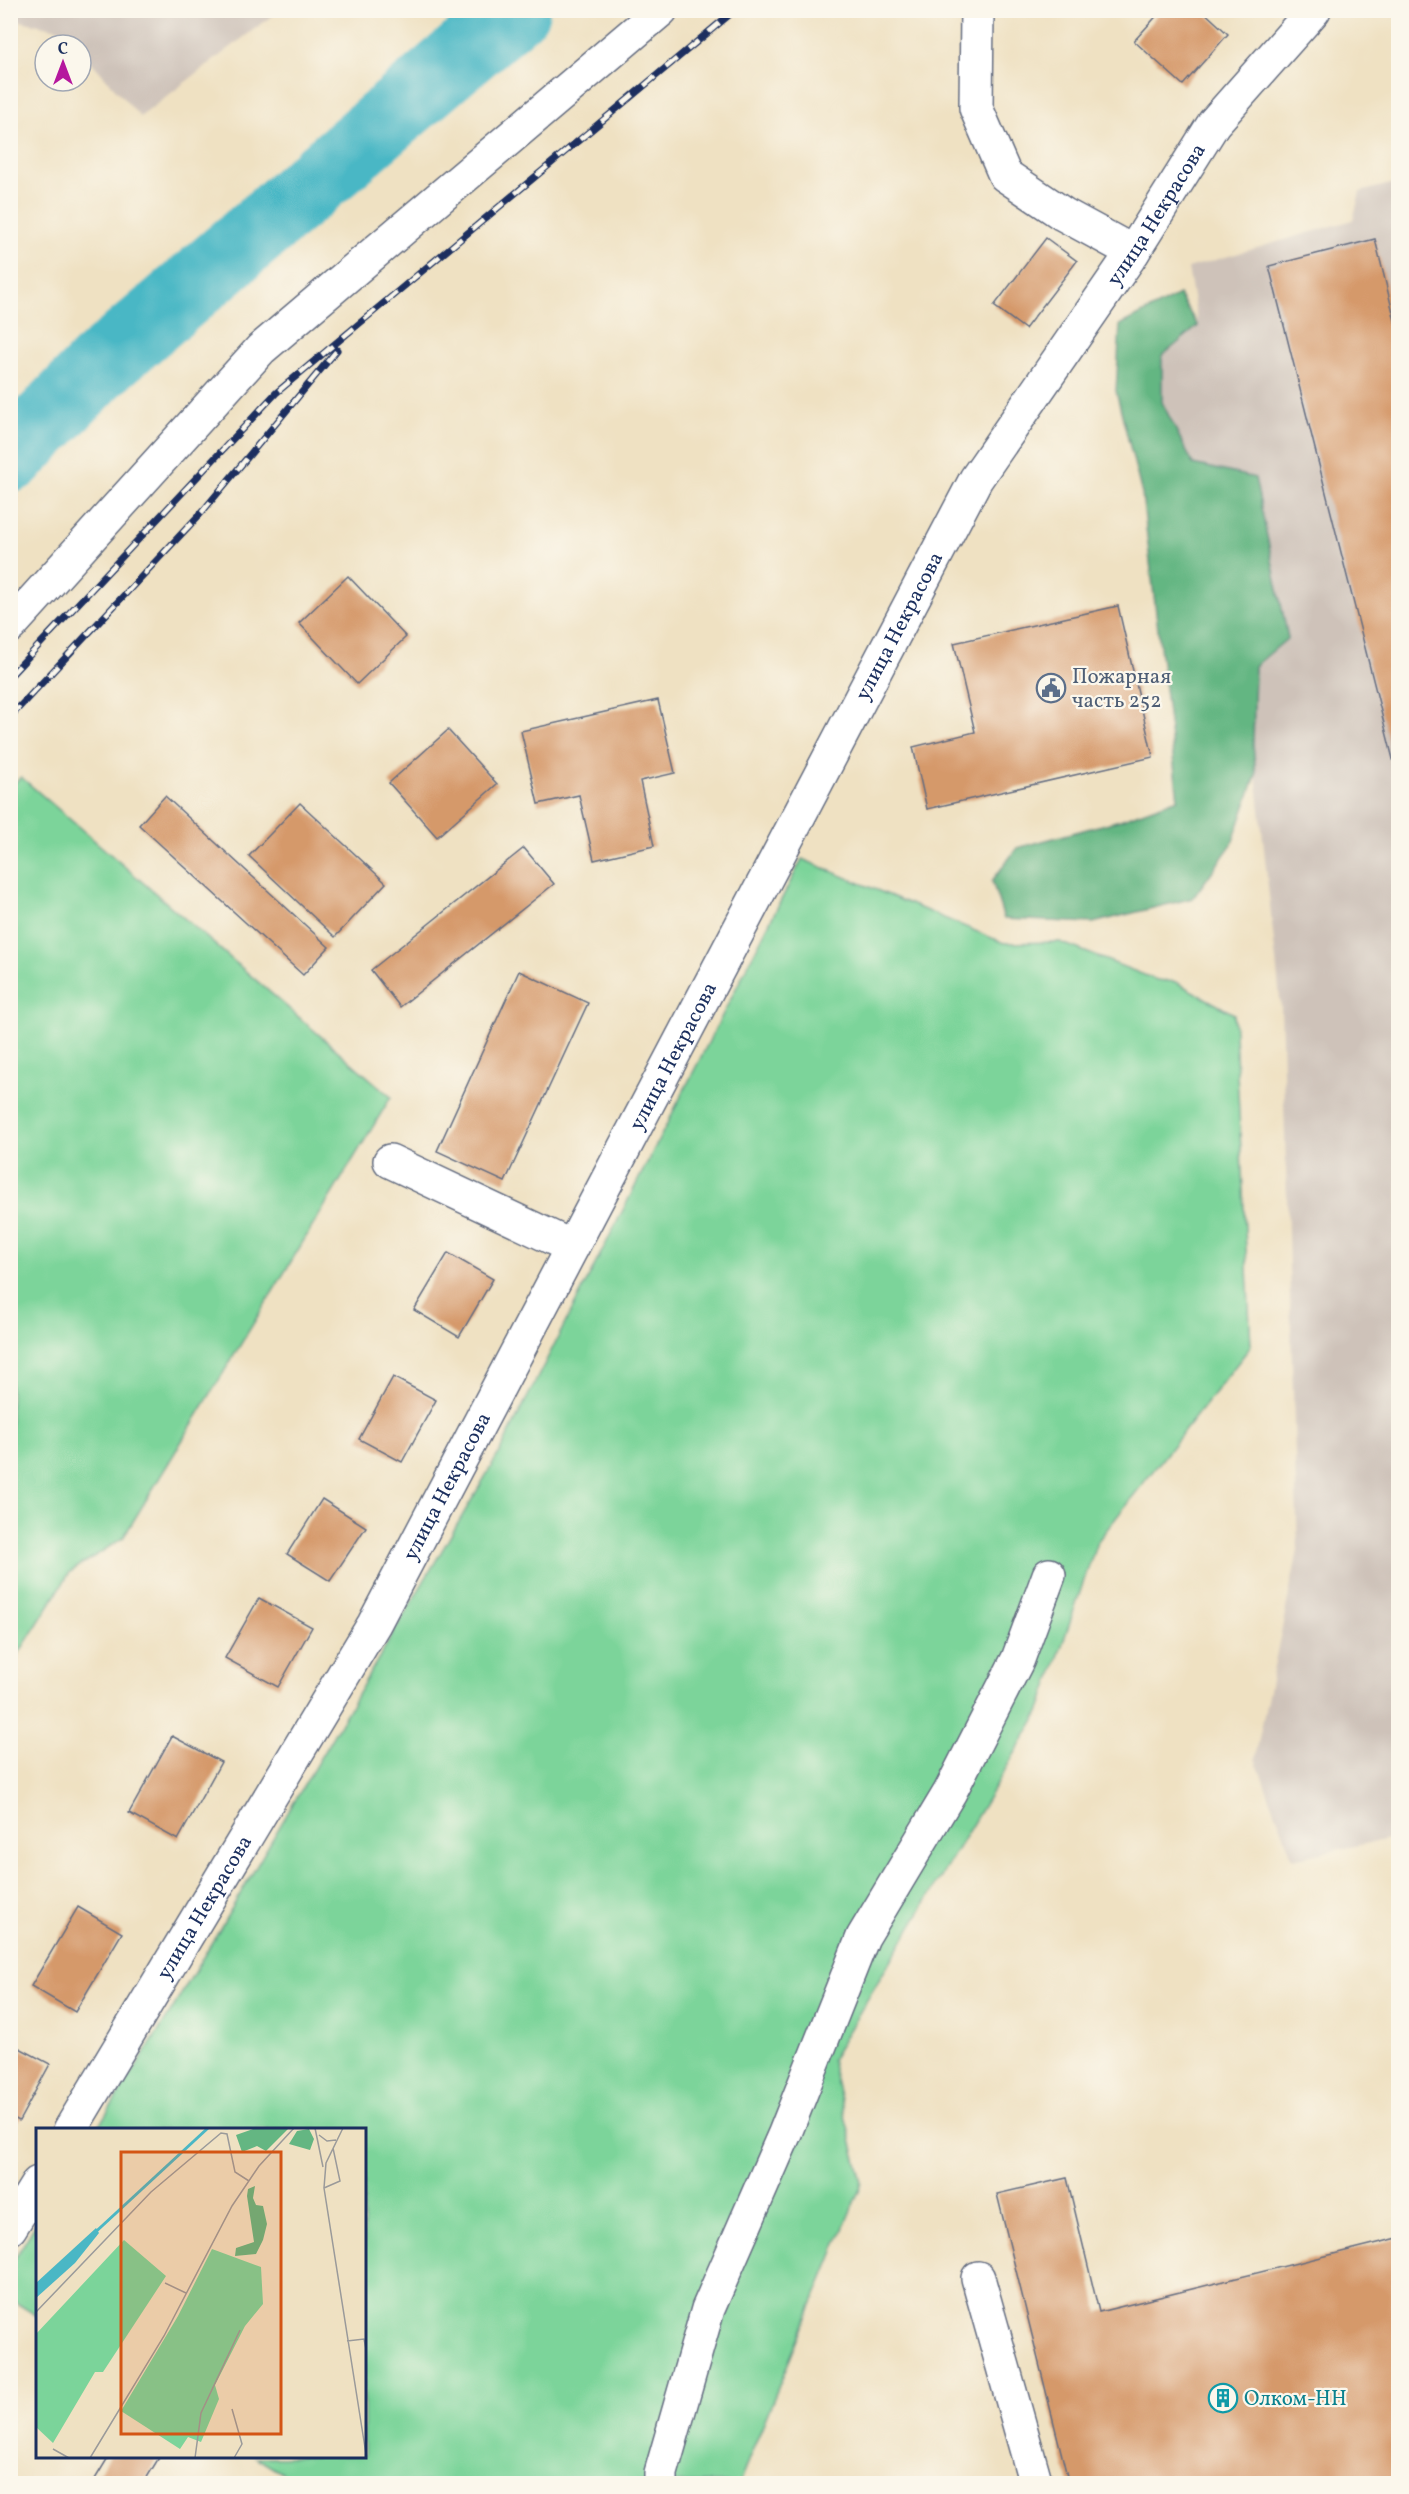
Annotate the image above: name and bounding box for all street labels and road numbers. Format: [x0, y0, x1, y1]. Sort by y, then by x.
street label: улица Некрасова [1101, 138, 1214, 292]
street label: улица Некрасова [849, 547, 951, 706]
street label: улица Некрасова [623, 977, 725, 1136]
street label: улица Некрасова [397, 1408, 499, 1566]
street label: улица Некрасова [151, 1830, 260, 1986]

